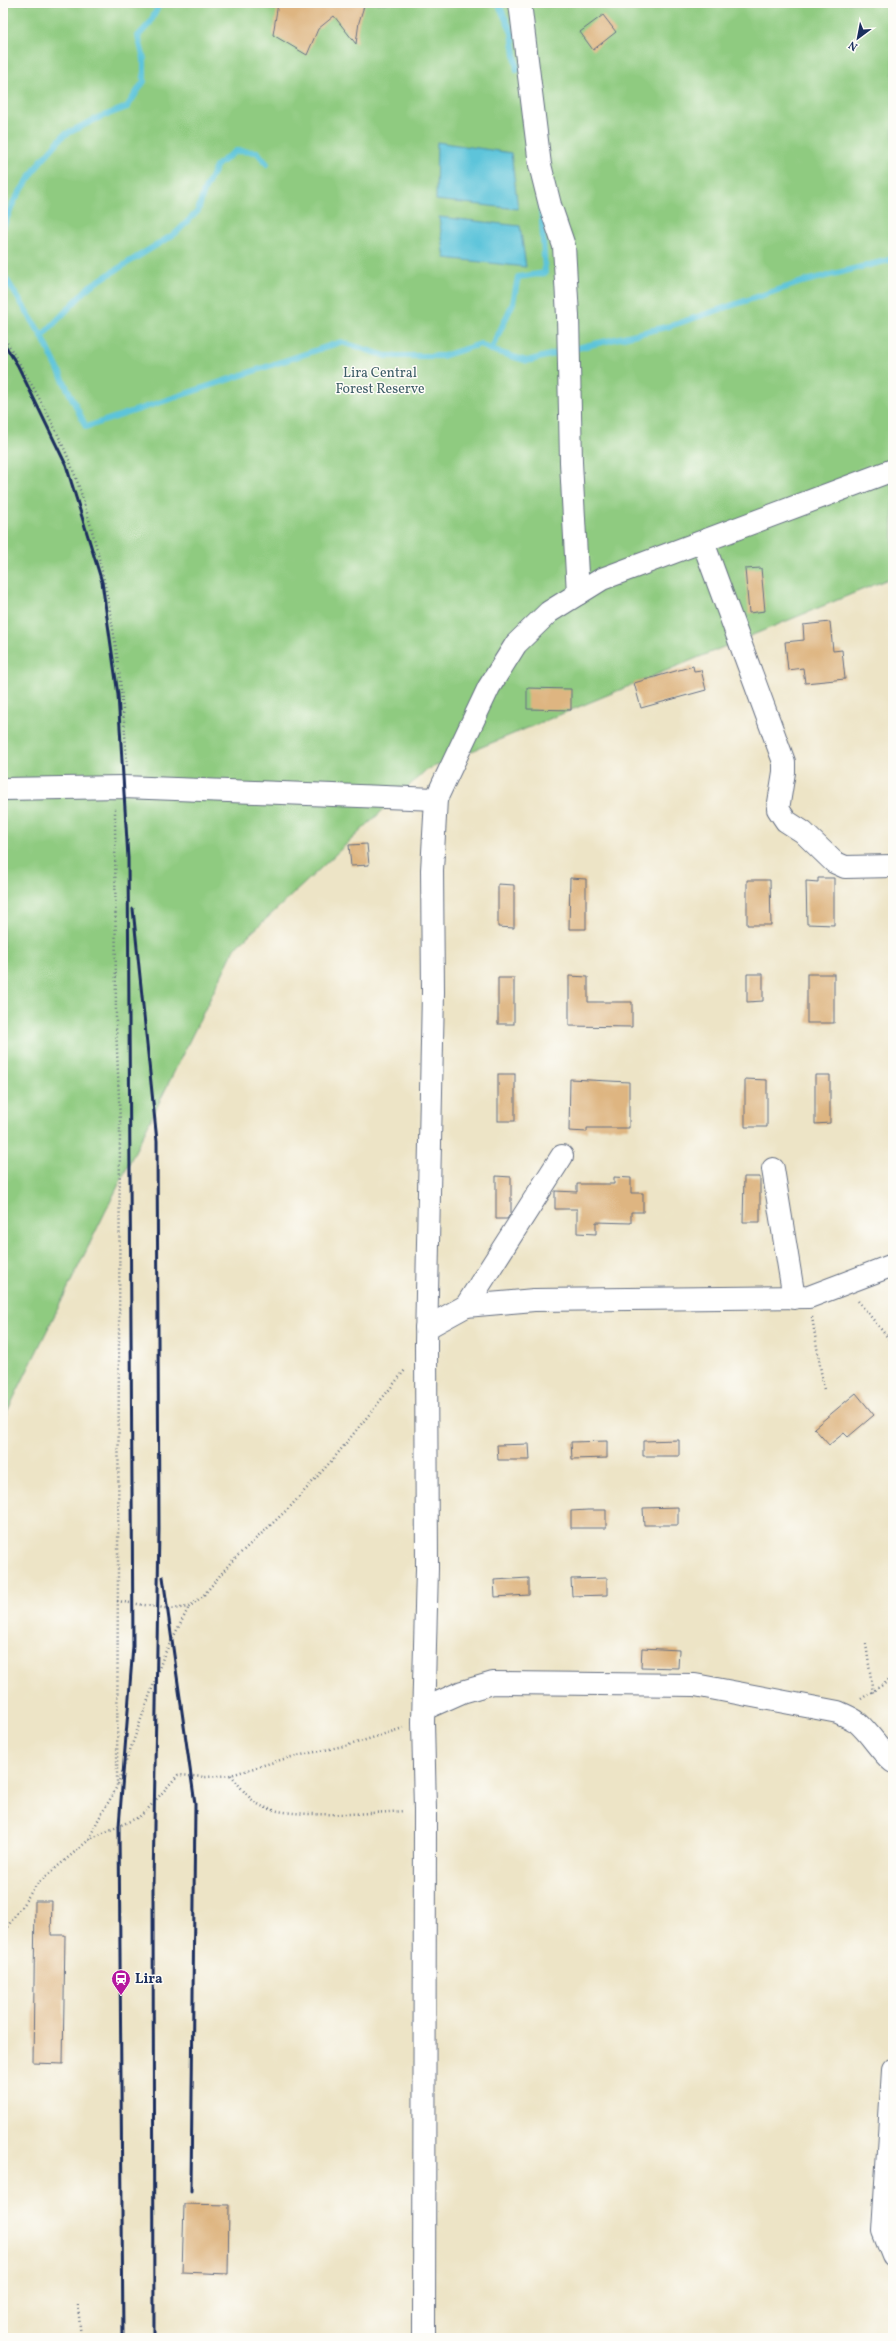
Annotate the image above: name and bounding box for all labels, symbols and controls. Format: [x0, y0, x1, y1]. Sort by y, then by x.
north arrow [838, 18, 878, 58]
text: N [846, 37, 861, 54]
park label: Lira Central Forest Reserve [335, 364, 425, 399]
station icon: Lira [110, 1968, 132, 1996]
place label: Lira [135, 1970, 163, 1989]

